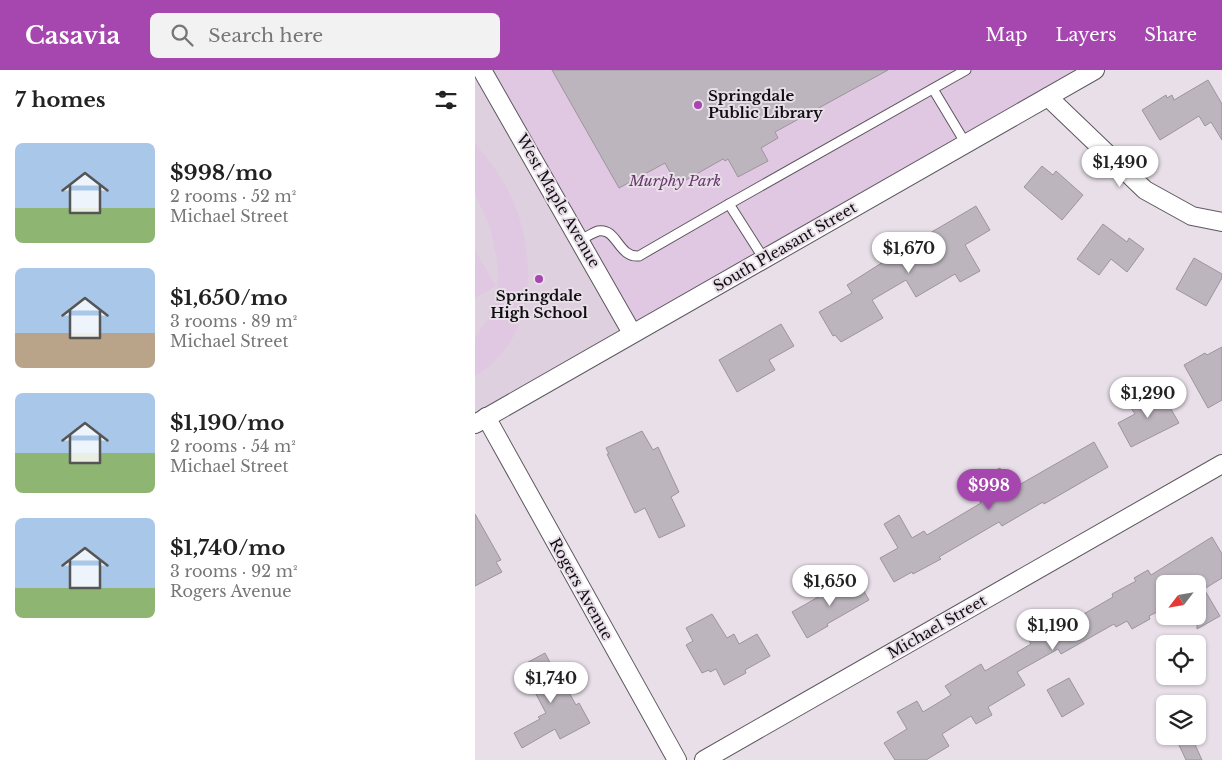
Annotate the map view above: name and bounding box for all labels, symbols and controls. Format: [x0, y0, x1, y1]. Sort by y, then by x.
search box [150, 13, 500, 58]
text: Casavia [25, 21, 120, 50]
icon: search [168, 21, 196, 49]
text: Search here [208, 24, 323, 47]
text: Map [986, 24, 1027, 46]
text: Layers [1055, 24, 1116, 46]
text: Share [1144, 24, 1197, 46]
icon: filters [432, 86, 460, 114]
place label: Springdale Public Library [708, 86, 823, 122]
text: 7 homes [15, 87, 106, 113]
marker: Springdale Public Library [692, 99, 704, 111]
street label: West Maple Avenue [512, 130, 604, 271]
pin: $1,490 [1079, 146, 1161, 188]
text: $1,490 [1093, 152, 1147, 172]
text: $998/mo [170, 160, 272, 186]
icon: home [55, 163, 115, 223]
park label: Murphy Park [628, 171, 721, 190]
text: 2 rooms · 52 m² [170, 186, 296, 206]
street label: South Pleasant Street [710, 198, 860, 295]
text: Michael Street [170, 206, 288, 226]
pin: $1,670 [868, 232, 950, 274]
text: $1,670 [883, 238, 935, 258]
marker: Springdale High School [533, 273, 545, 285]
text: $1,650/mo [170, 285, 288, 311]
place label: Springdale High School [490, 286, 589, 322]
icon: home [55, 288, 115, 348]
text: 3 rooms · 89 m² [170, 311, 297, 331]
text: Michael Street [170, 331, 288, 351]
pin: $1,290 [1107, 376, 1189, 419]
text: $1,290 [1121, 383, 1175, 403]
text: $1,190/mo [170, 410, 284, 436]
icon: home [55, 413, 115, 473]
text: 2 rooms · 54 m² [170, 436, 296, 456]
text: Michael Street [170, 456, 288, 476]
pin: $998 [959, 468, 1019, 511]
text: $998 [968, 475, 1010, 495]
street label: Rogers Avenue [546, 534, 617, 643]
text: $1,740/mo [170, 535, 285, 561]
icon: home [55, 538, 115, 598]
text: 3 rooms · 92 m² [170, 561, 297, 581]
pin: $1,650 [789, 564, 871, 607]
text: $1,650 [803, 571, 857, 591]
north arrow [1156, 575, 1206, 625]
map controls [1156, 575, 1206, 745]
text: Rogers Avenue [170, 581, 291, 601]
street label: Michael Street [884, 590, 990, 663]
pin: $1,190 [1012, 608, 1094, 651]
text: $1,190 [1027, 615, 1079, 635]
button: locate [1156, 635, 1206, 685]
pin: $1,740 [510, 662, 592, 704]
text: $1,740 [525, 668, 577, 688]
button: layers [1156, 695, 1206, 745]

